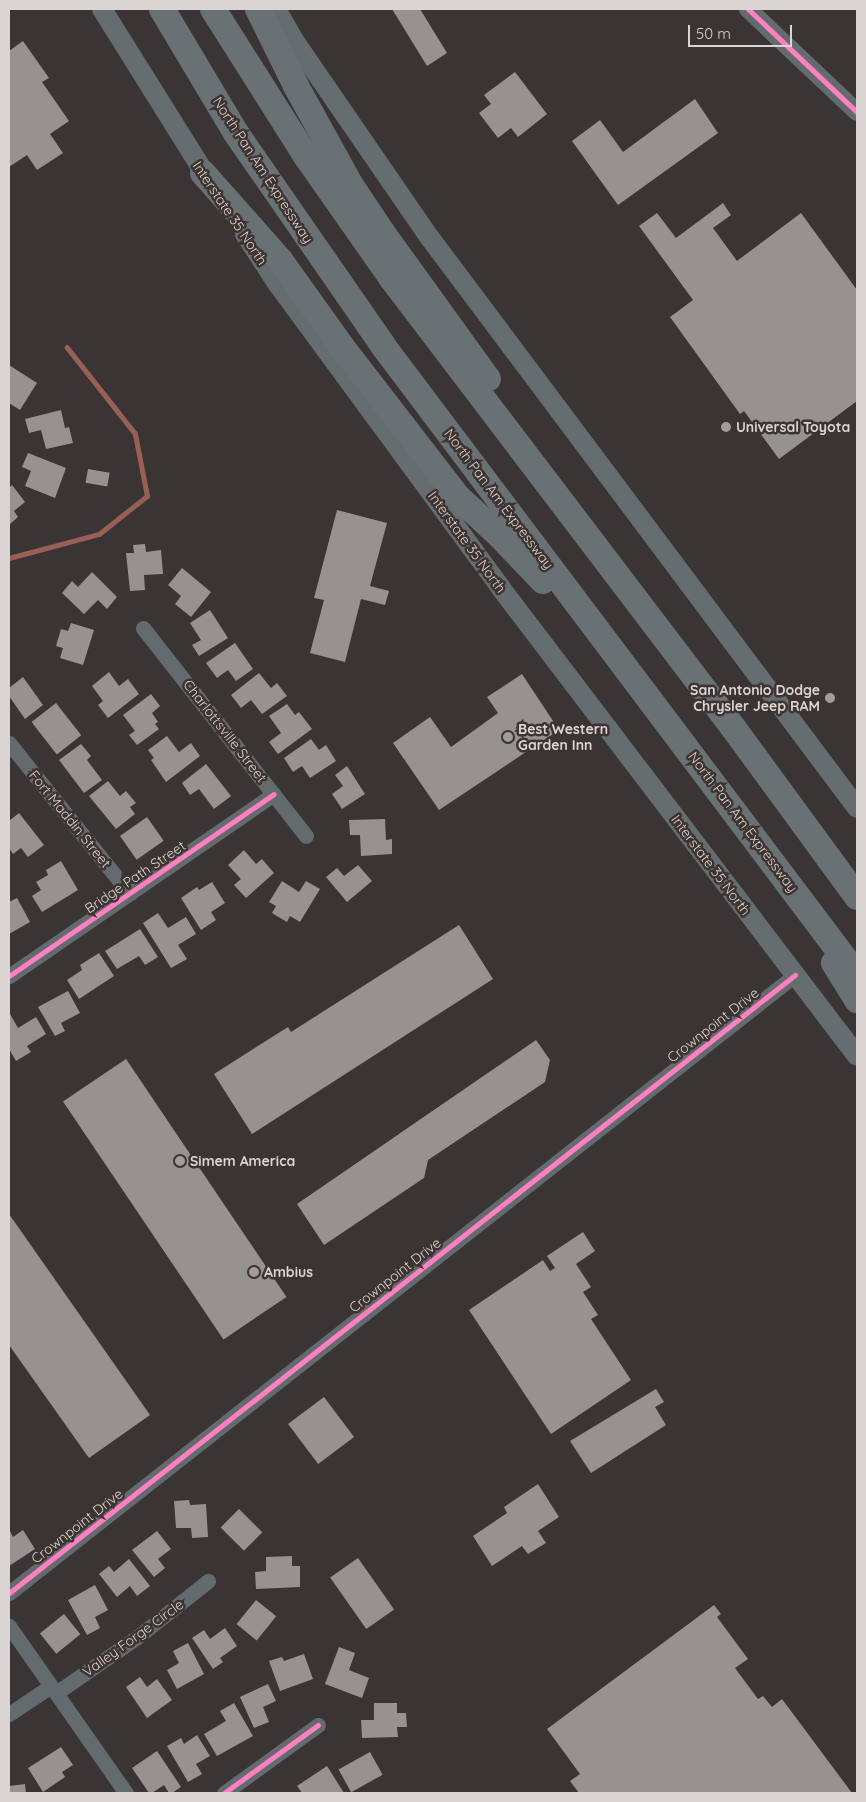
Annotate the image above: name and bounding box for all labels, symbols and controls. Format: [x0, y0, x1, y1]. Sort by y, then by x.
scale bar [691, 15, 795, 47]
text: 50 m [696, 24, 731, 43]
street label: North Pan Am Expressway [209, 94, 317, 246]
street label: Interstate 35 North [189, 158, 271, 268]
place label: Universal Toyota [736, 419, 850, 435]
marker: Universal Toyota [720, 421, 732, 433]
street label: North Pan Am Expressway [441, 426, 557, 572]
street label: Interstate 35 North [425, 488, 509, 596]
street label: Charlottsville Street [180, 676, 270, 786]
place label: San Antonio Dodge Chrysler Jeep RAM [690, 682, 820, 714]
marker: San Antonio Dodge Chrysler Jeep RAM [824, 692, 836, 704]
place label: Best Western Garden Inn [518, 721, 608, 754]
marker: Best Western Garden Inn [502, 731, 514, 743]
street label: North Pan Am Expressway [685, 749, 801, 895]
street label: Fort Maddin Street [26, 767, 114, 871]
street label: Interstate 35 North [668, 812, 754, 918]
street label: Bridge Path Street [82, 837, 188, 917]
street label: Crownpoint Drive [664, 984, 762, 1066]
place label: Simem America [190, 1153, 295, 1169]
marker: Simem America [174, 1155, 186, 1167]
street label: Crownpoint Drive [346, 1234, 444, 1316]
place label: Ambius [264, 1264, 313, 1280]
marker: Ambius [248, 1266, 260, 1278]
street label: Crownpoint Drive [28, 1485, 126, 1567]
street label: Valley Forge Circle [79, 1596, 187, 1680]

